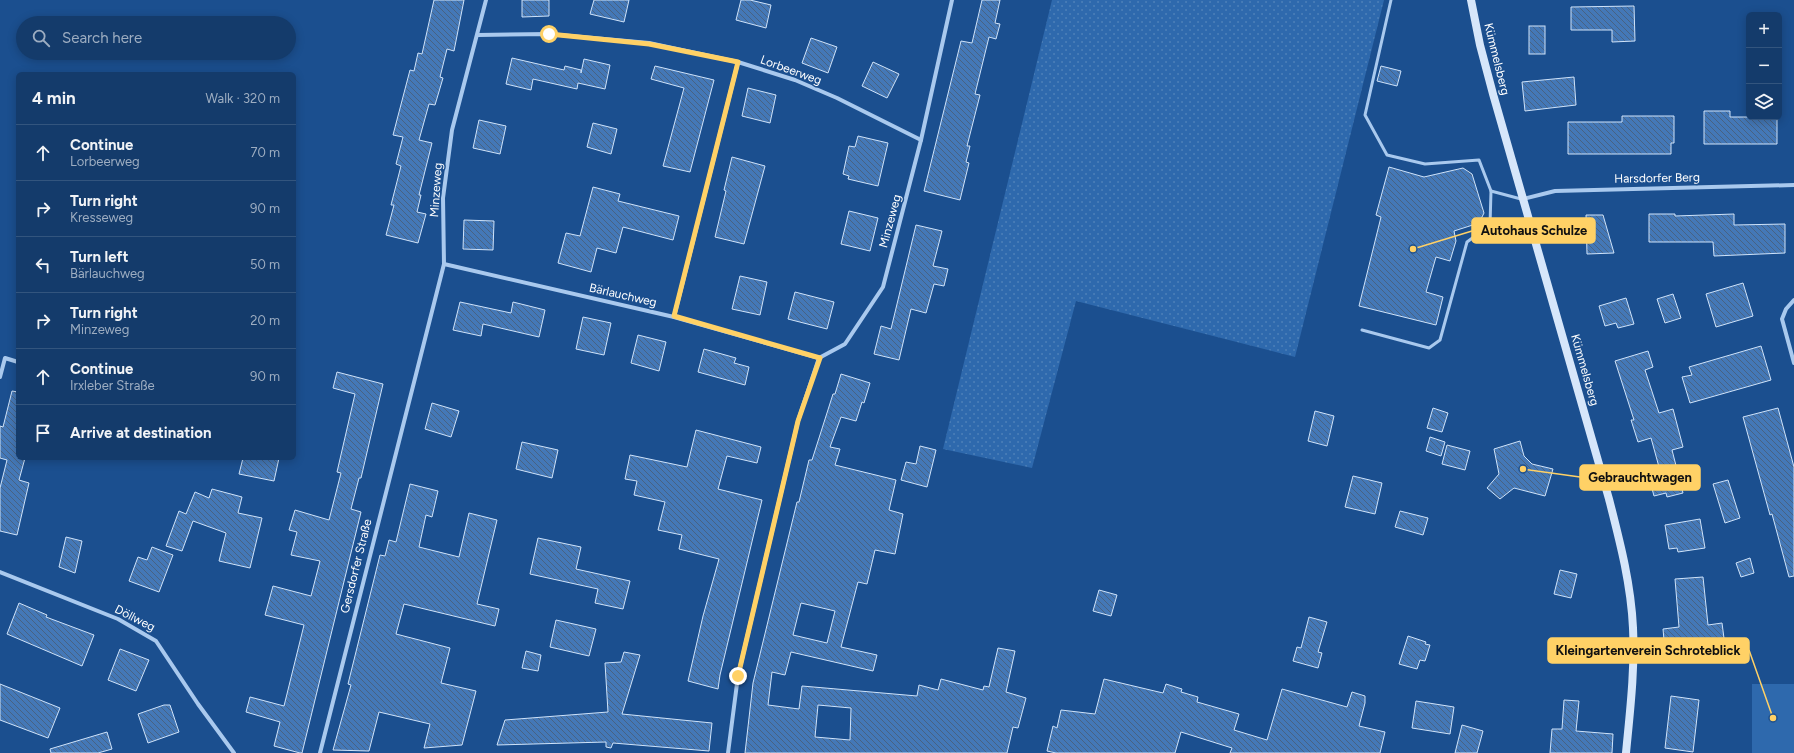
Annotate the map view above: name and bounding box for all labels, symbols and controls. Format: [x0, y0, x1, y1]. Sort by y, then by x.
map controls [1746, 12, 1782, 120]
button: + [1746, 12, 1782, 48]
search box [16, 16, 296, 60]
street label: Kümmelsberg [1481, 21, 1513, 97]
route start [540, 25, 558, 43]
icon: search [30, 27, 52, 49]
text: Search here [62, 29, 142, 47]
button: − [1746, 48, 1782, 84]
street label: Lorbeerweg [758, 52, 824, 88]
button: layers [1746, 84, 1782, 120]
text: 4 min [32, 88, 76, 108]
text: Walk · 320 m [206, 91, 280, 106]
text: Continue [70, 136, 133, 154]
icon: ahead [32, 142, 54, 164]
text: 70 m [250, 145, 280, 160]
text: Lorbeerweg [70, 154, 140, 169]
street label: Minzeweg [427, 162, 445, 218]
street label: Harsdorfer Berg [1614, 170, 1700, 186]
text: Turn right [70, 192, 138, 210]
street label: Minzeweg [876, 193, 904, 249]
icon: right [32, 198, 54, 220]
text: 90 m [250, 201, 280, 216]
text: Kresseweg [70, 210, 133, 225]
callout: Autohaus Schulze [1472, 218, 1595, 243]
text: Autohaus Schulze [1481, 223, 1587, 238]
text: Turn left [70, 248, 128, 266]
icon: left [32, 254, 54, 276]
text: 50 m [250, 257, 280, 272]
text: Bärlauchweg [70, 266, 145, 281]
street label: Bärlauchweg [588, 280, 658, 310]
text: Turn right [70, 304, 138, 322]
icon: right [32, 310, 54, 332]
text: 20 m [250, 313, 280, 328]
text: Minzeweg [70, 322, 129, 337]
street label: Kümmelsberg [1568, 333, 1602, 407]
text: Continue [70, 360, 133, 378]
icon: ahead [32, 366, 54, 388]
text: 90 m [250, 369, 280, 384]
text: Irxleber Straße [70, 378, 155, 393]
icon: arrive [32, 422, 54, 444]
text: Arrive at destination [70, 424, 211, 442]
callout: Gebrauchtwagen [1580, 465, 1700, 490]
text: Gebrauchtwagen [1588, 470, 1692, 485]
street label: Gersdorfer Straße [338, 517, 375, 615]
street label: Döllweg [112, 602, 158, 634]
callout: Kleingartenverein Schroteblick [1548, 638, 1749, 663]
text: Kleingartenverein Schroteblick [1556, 643, 1740, 658]
route end [729, 667, 747, 685]

